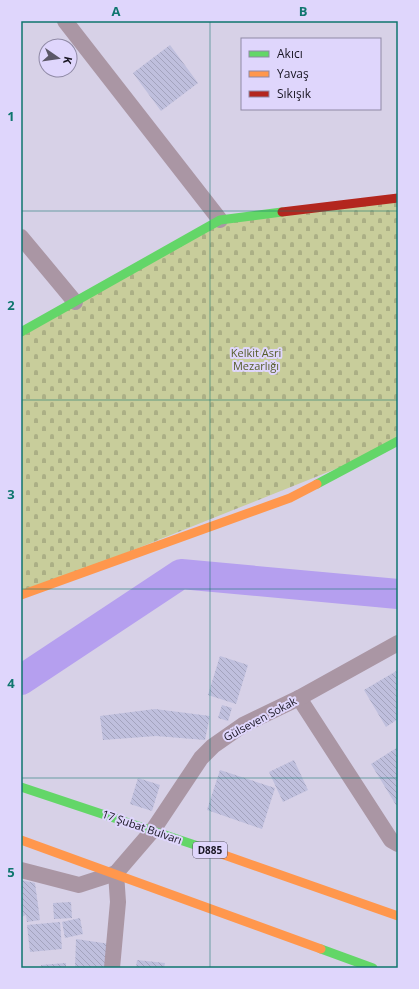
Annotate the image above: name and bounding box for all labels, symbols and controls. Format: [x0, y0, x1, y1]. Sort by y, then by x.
text: A [112, 2, 121, 20]
text: B [299, 2, 308, 20]
north arrow [38, 38, 78, 78]
legend [241, 38, 381, 110]
text: Akıcı [277, 45, 303, 62]
text: K [60, 55, 76, 66]
text: Yavaş [277, 65, 309, 82]
text: Sıkışık [277, 85, 312, 102]
text: 1 [7, 107, 15, 125]
text: 2 [7, 296, 15, 314]
park label: Kelkit Asri Mezarlığı [231, 345, 281, 373]
text: 3 [7, 485, 15, 503]
text: 4 [7, 674, 15, 692]
street label: Gülseven Sokak [221, 693, 299, 744]
street label: 17 Şubat Bulvarı [100, 806, 184, 847]
road number: D885 [193, 842, 227, 858]
text: 5 [7, 863, 15, 881]

